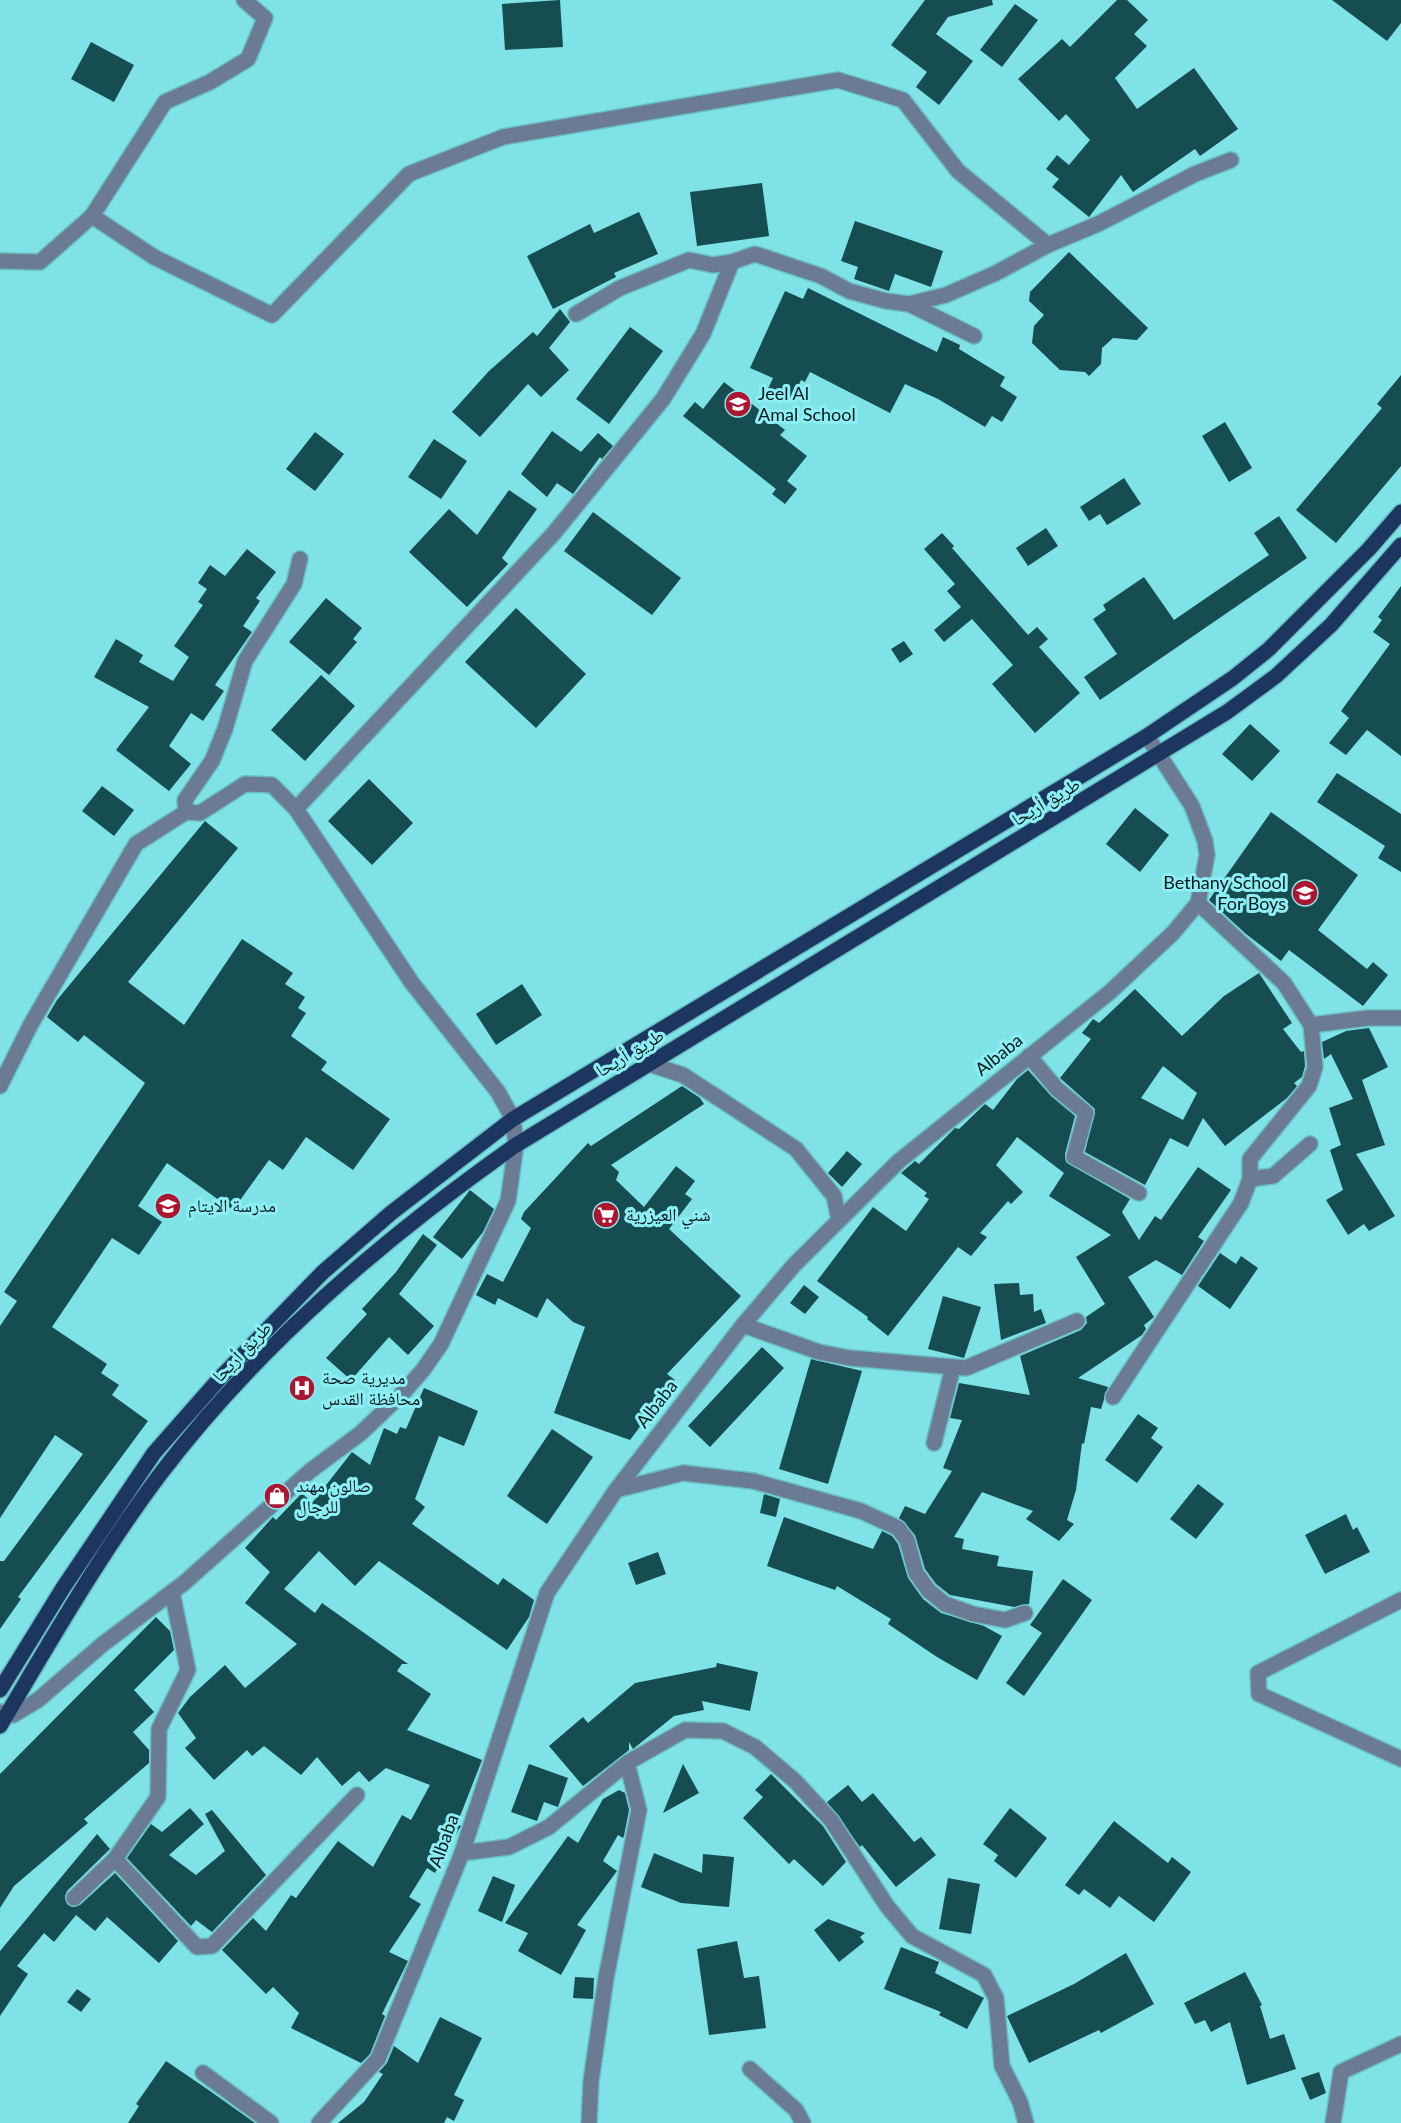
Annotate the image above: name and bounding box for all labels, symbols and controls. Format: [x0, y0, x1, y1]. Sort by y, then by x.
place label: Jeel Al Amal School [758, 382, 856, 425]
school or university icon: Jeel Al Amal School [723, 389, 753, 419]
street label: طريق أريحا [1007, 772, 1084, 831]
place label: Bethany School For Boys [1163, 871, 1286, 914]
school or university icon: Bethany School For Boys [1290, 878, 1320, 908]
street label: طريق أريحا [591, 1023, 668, 1082]
street label: Albaba [970, 1029, 1026, 1080]
school or university icon: مدرسة الايتام [153, 1191, 183, 1221]
place label: مدرسة الايتام [188, 1194, 276, 1218]
supermarket icon: شني العيزرية [591, 1200, 621, 1230]
place label: شني العيزرية [626, 1203, 711, 1230]
street label: طريق أريحا [207, 1317, 276, 1387]
place label: مديرية صحة محافظة القدس [322, 1366, 420, 1410]
hospital icon: مديرية صحة محافظة القدس [287, 1373, 317, 1403]
street label: Albaba [631, 1375, 682, 1432]
place label: صالون مهند للرجال [296, 1474, 371, 1518]
shop icon: صالون مهند للرجال [262, 1481, 292, 1511]
street label: Albaba [423, 1811, 463, 1870]

